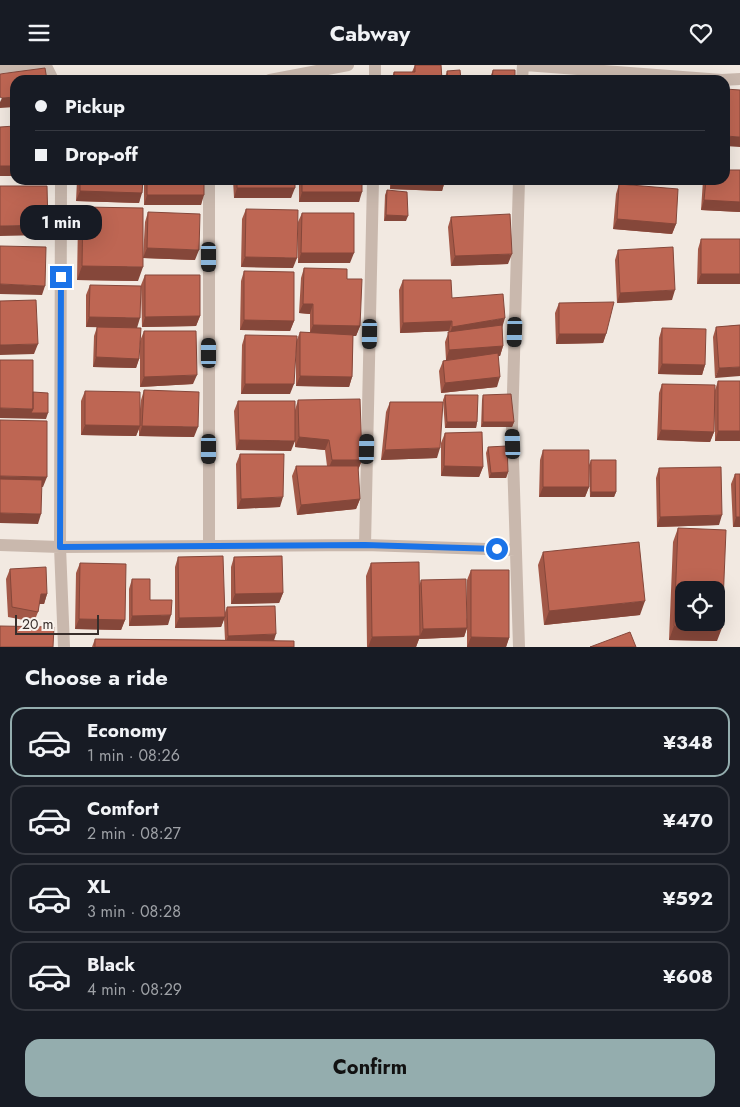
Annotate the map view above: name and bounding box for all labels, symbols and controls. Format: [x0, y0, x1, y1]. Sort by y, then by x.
text: Cabway [330, 17, 410, 49]
icon: menu [25, 19, 53, 47]
icon: heart [687, 19, 715, 47]
text: Pickup [65, 93, 125, 120]
text: Drop-off [65, 141, 138, 168]
callout: 1 min [20, 205, 102, 239]
text: 1 min [41, 211, 81, 234]
car [201, 242, 216, 272]
route end [50, 266, 72, 288]
car [506, 317, 523, 347]
car [362, 319, 377, 349]
car [201, 338, 216, 368]
car [504, 429, 521, 459]
car [201, 434, 216, 464]
car [359, 434, 374, 464]
route start [486, 538, 508, 560]
map controls [675, 581, 725, 631]
button: locate [675, 581, 725, 631]
scale bar [15, 612, 99, 635]
text: 20 m [22, 614, 54, 634]
text: Choose a ride [25, 661, 168, 693]
text: Economy [87, 717, 167, 744]
icon: car [27, 720, 72, 765]
text: ¥348 [663, 729, 713, 756]
text: 1 min · 08:26 [87, 744, 180, 767]
text: Comfort [87, 795, 159, 822]
icon: car [27, 798, 72, 843]
text: ¥470 [663, 807, 713, 834]
text: 2 min · 08:27 [87, 822, 181, 845]
text: XL [87, 873, 110, 900]
icon: car [27, 876, 72, 921]
text: ¥592 [663, 885, 713, 912]
text: 3 min · 08:28 [87, 900, 181, 923]
text: Black [87, 951, 135, 978]
icon: car [27, 954, 72, 999]
text: ¥608 [663, 963, 713, 990]
text: 4 min · 08:29 [87, 978, 182, 1001]
button: Confirm [25, 1039, 715, 1097]

